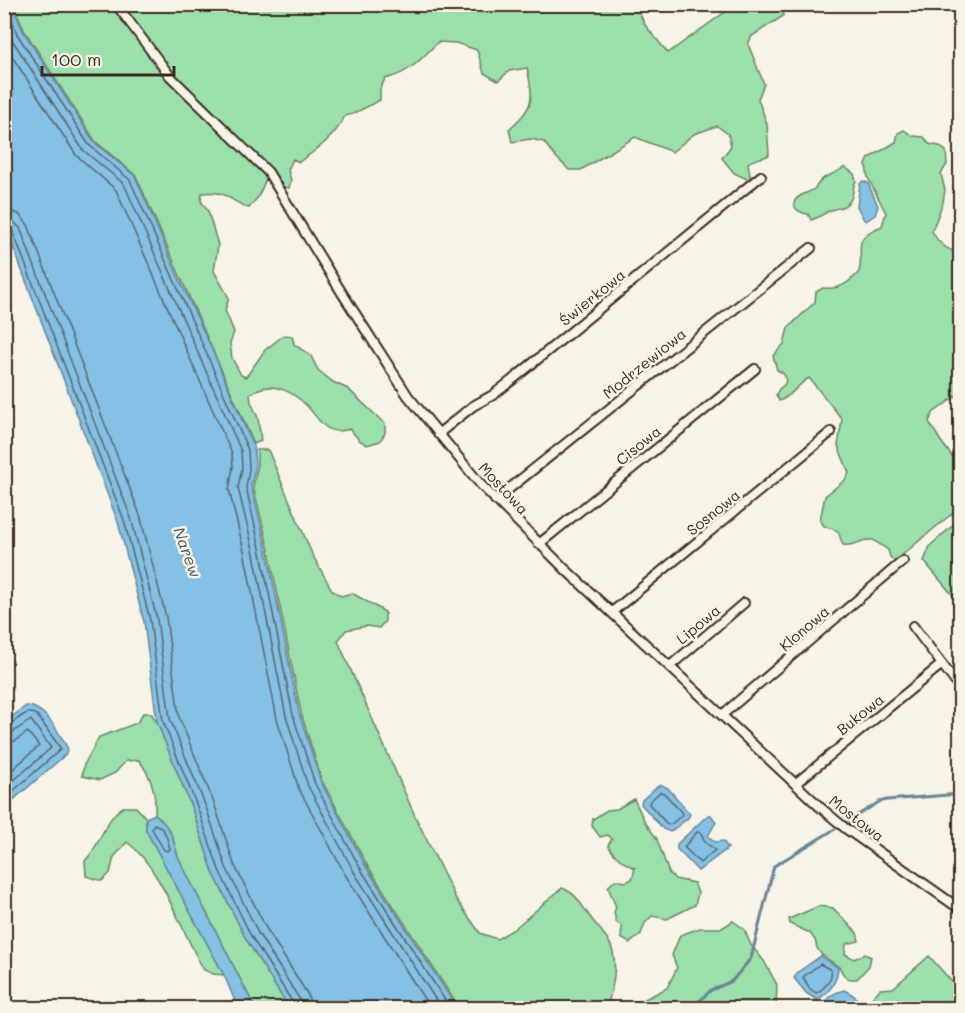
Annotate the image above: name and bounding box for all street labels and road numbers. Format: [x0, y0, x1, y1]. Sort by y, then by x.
street label: Świerkowa [555, 264, 629, 330]
street label: Modrzewiowa [598, 323, 690, 403]
street label: Cisowa [611, 421, 665, 469]
street label: Mostowa [475, 458, 533, 518]
street label: Sosnowa [682, 484, 744, 540]
street label: Lipowa [672, 600, 724, 648]
street label: Klonowa [775, 601, 833, 655]
street label: Bukowa [832, 689, 888, 739]
street label: Mostowa [825, 790, 889, 846]

